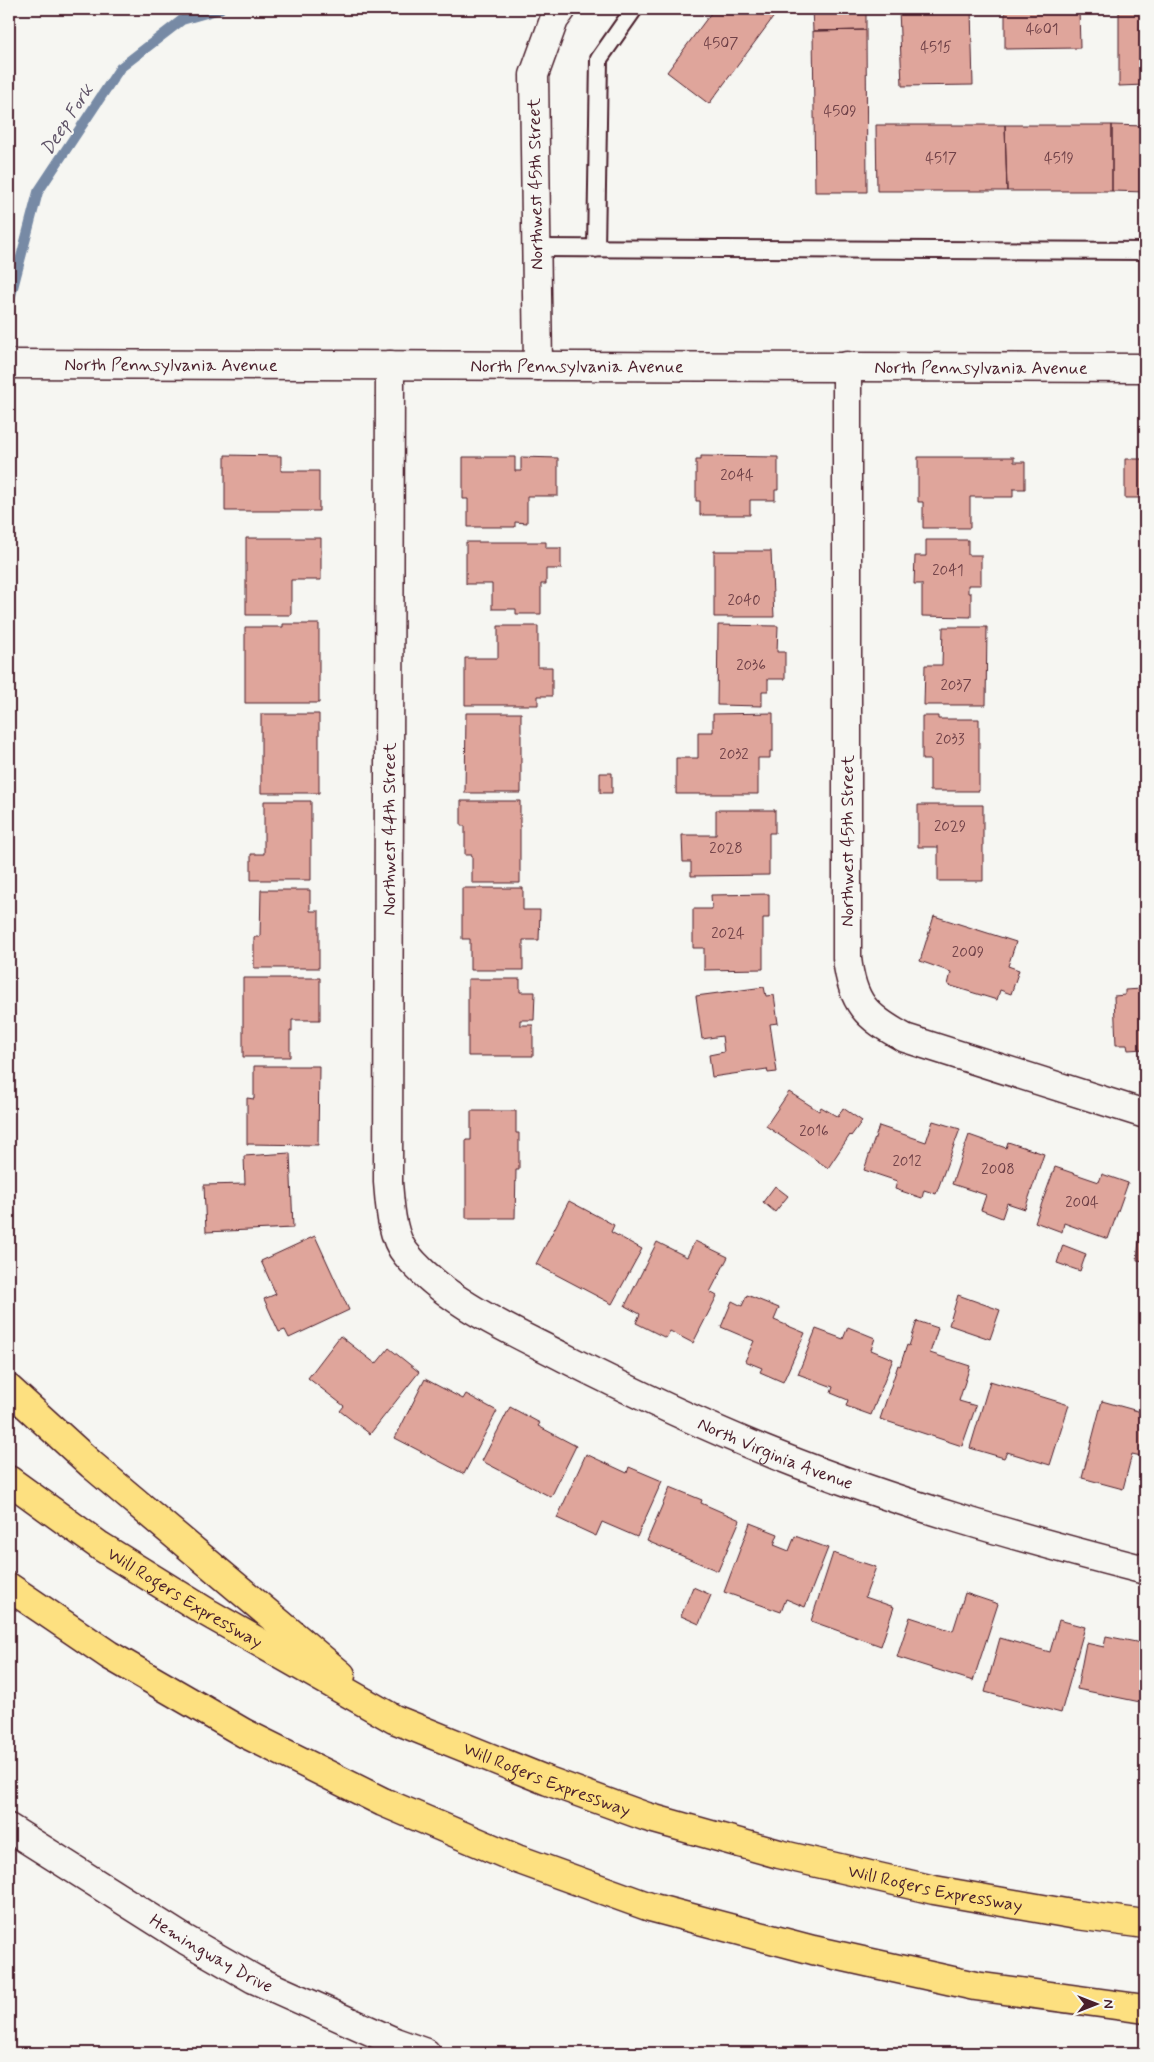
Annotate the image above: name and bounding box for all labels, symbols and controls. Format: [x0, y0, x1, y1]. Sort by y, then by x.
house number: 4601 [1026, 20, 1058, 40]
house number: 4507 [704, 34, 738, 54]
house number: 4515 [920, 38, 952, 58]
water label: Deep Fork [35, 78, 100, 160]
street label: Northwest 45th Street [522, 97, 549, 270]
house number: 4509 [823, 102, 857, 122]
house number: 4517 [925, 149, 957, 169]
house number: 4519 [1044, 149, 1074, 169]
street label: North Pennsylvania Avenue [64, 353, 278, 378]
street label: North Pennsylvania Avenue [470, 355, 684, 379]
street label: North Pennsylvania Avenue [874, 356, 1088, 381]
house number: 2044 [720, 466, 754, 486]
house number: 2041 [932, 561, 964, 581]
house number: 2040 [727, 591, 761, 611]
house number: 2036 [736, 656, 766, 676]
house number: 2037 [940, 676, 972, 696]
house number: 2033 [936, 730, 965, 750]
street label: Northwest 44th Street [378, 742, 402, 916]
house number: 2032 [719, 745, 749, 765]
street label: Northwest 45th Street [836, 755, 860, 927]
house number: 2029 [934, 817, 966, 837]
house number: 2028 [709, 839, 743, 859]
house number: 2024 [711, 924, 745, 944]
house number: 2009 [952, 943, 984, 963]
house number: 2016 [799, 1122, 829, 1142]
house number: 2012 [892, 1152, 922, 1172]
house number: 2008 [981, 1160, 1015, 1180]
house number: 2004 [1065, 1193, 1099, 1213]
street label: North Virginia Avenue [694, 1412, 856, 1496]
street label: Will Rogers Expressway [102, 1542, 267, 1655]
street label: Will Rogers Expressway [459, 1737, 634, 1823]
street label: Will Rogers Expressway [845, 1859, 1024, 1918]
street label: Hemingway Drive [144, 1909, 276, 1999]
north arrow [1072, 1980, 1122, 2030]
text: N [1099, 1999, 1117, 2009]

